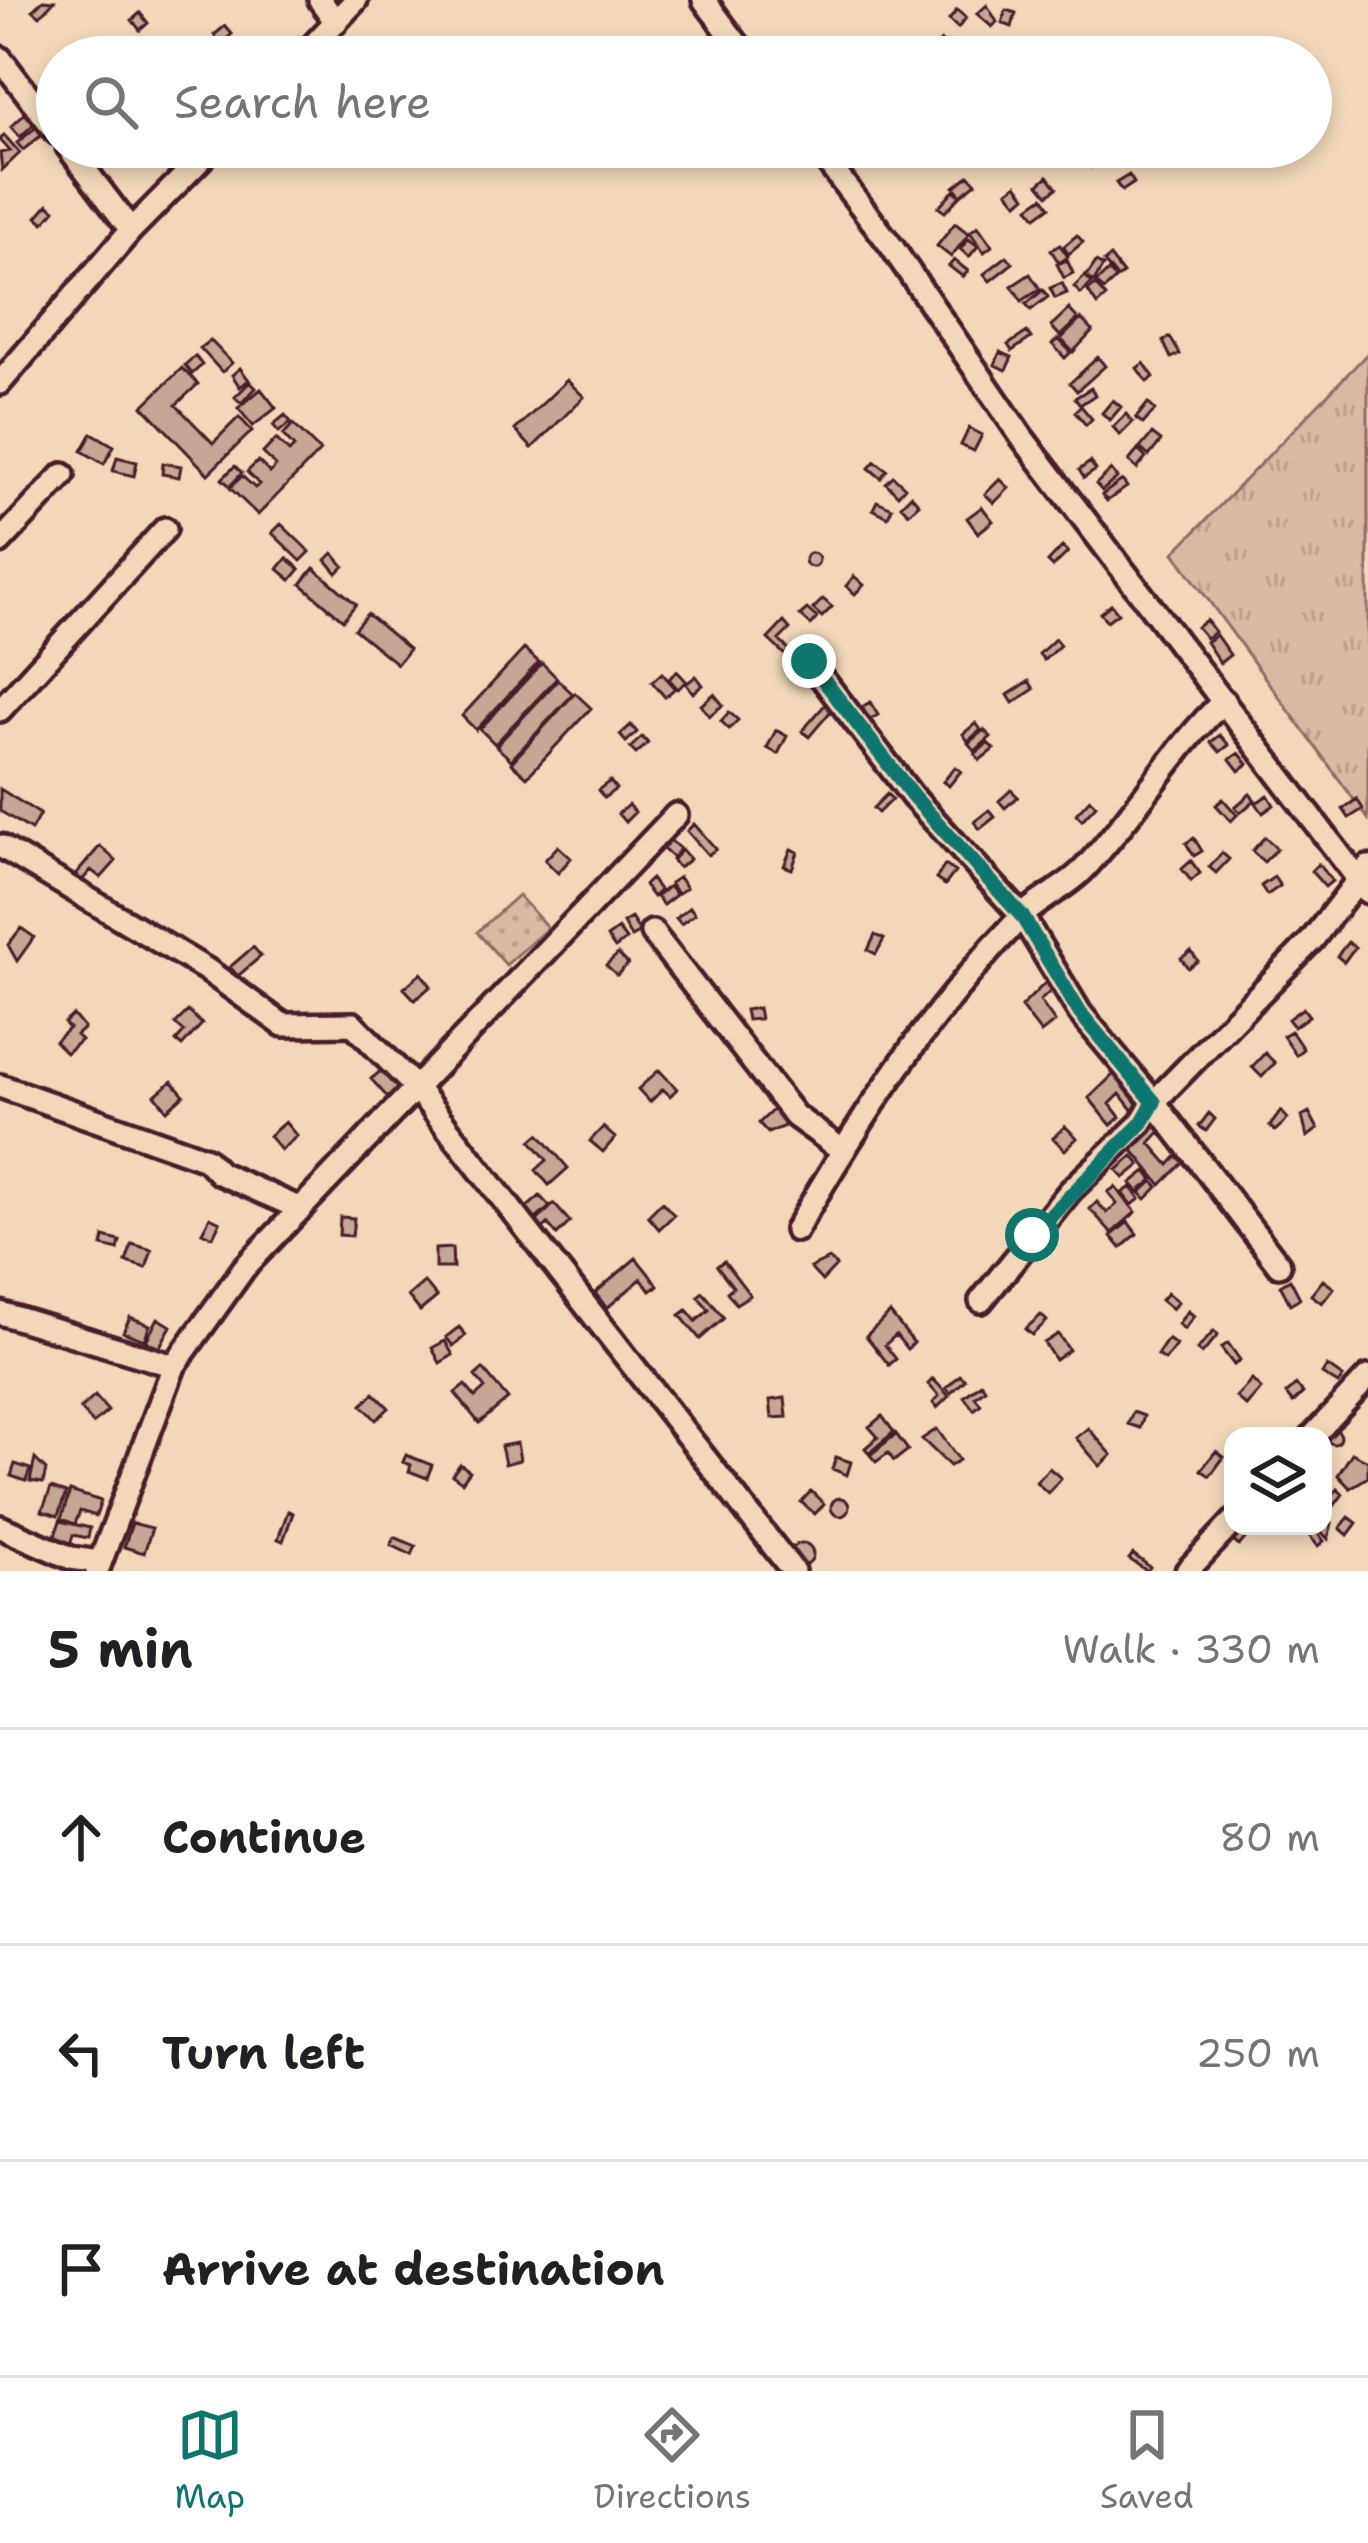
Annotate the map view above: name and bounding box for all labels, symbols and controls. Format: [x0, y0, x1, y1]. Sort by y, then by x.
search box [36, 36, 1332, 168]
icon: search [78, 69, 144, 135]
text: Search here [174, 72, 431, 132]
route end [782, 634, 836, 688]
route start [1005, 1208, 1059, 1262]
map controls [1224, 1427, 1332, 1535]
button: layers [1224, 1427, 1332, 1535]
text: 5 min [48, 1615, 193, 1683]
text: Walk · 330 m [1062, 1623, 1320, 1675]
icon: ahead [48, 1804, 114, 1870]
text: Continue [162, 1807, 366, 1867]
text: 80 m [1219, 1811, 1320, 1863]
icon: left [48, 2020, 114, 2086]
text: Turn left [162, 2023, 365, 2083]
text: 250 m [1196, 2027, 1320, 2079]
icon: arrive [48, 2236, 114, 2302]
text: Arrive at destination [162, 2239, 665, 2299]
tab: Map [174, 2402, 245, 2519]
tab: Directions [594, 2402, 751, 2519]
tab: Saved [1100, 2402, 1194, 2519]

